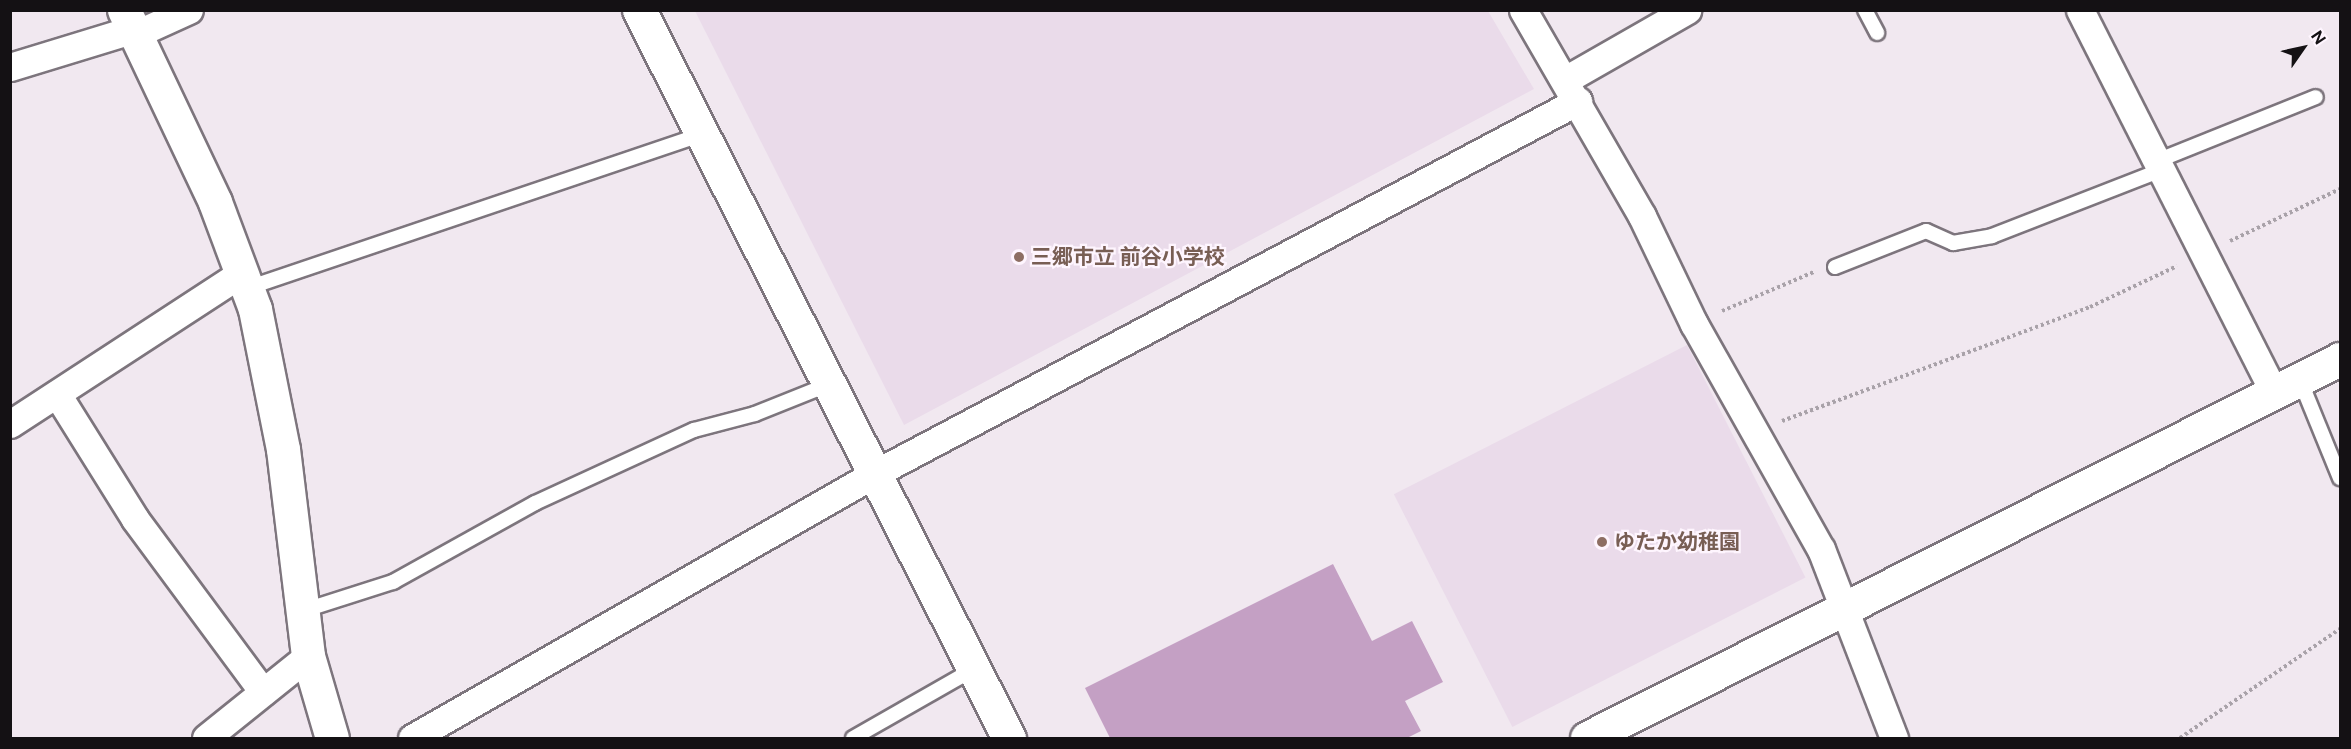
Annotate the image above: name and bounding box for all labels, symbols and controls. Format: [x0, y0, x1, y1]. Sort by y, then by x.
north arrow [2273, 18, 2333, 78]
text: N [2307, 27, 2330, 48]
place label: 三郷市立 前谷小学校 [1031, 244, 1225, 270]
marker: 三郷市立 前谷小学校 [1012, 250, 1026, 264]
place label: ゆたか幼稚園 [1614, 529, 1740, 555]
marker: ゆたか幼稚園 [1595, 535, 1609, 549]

